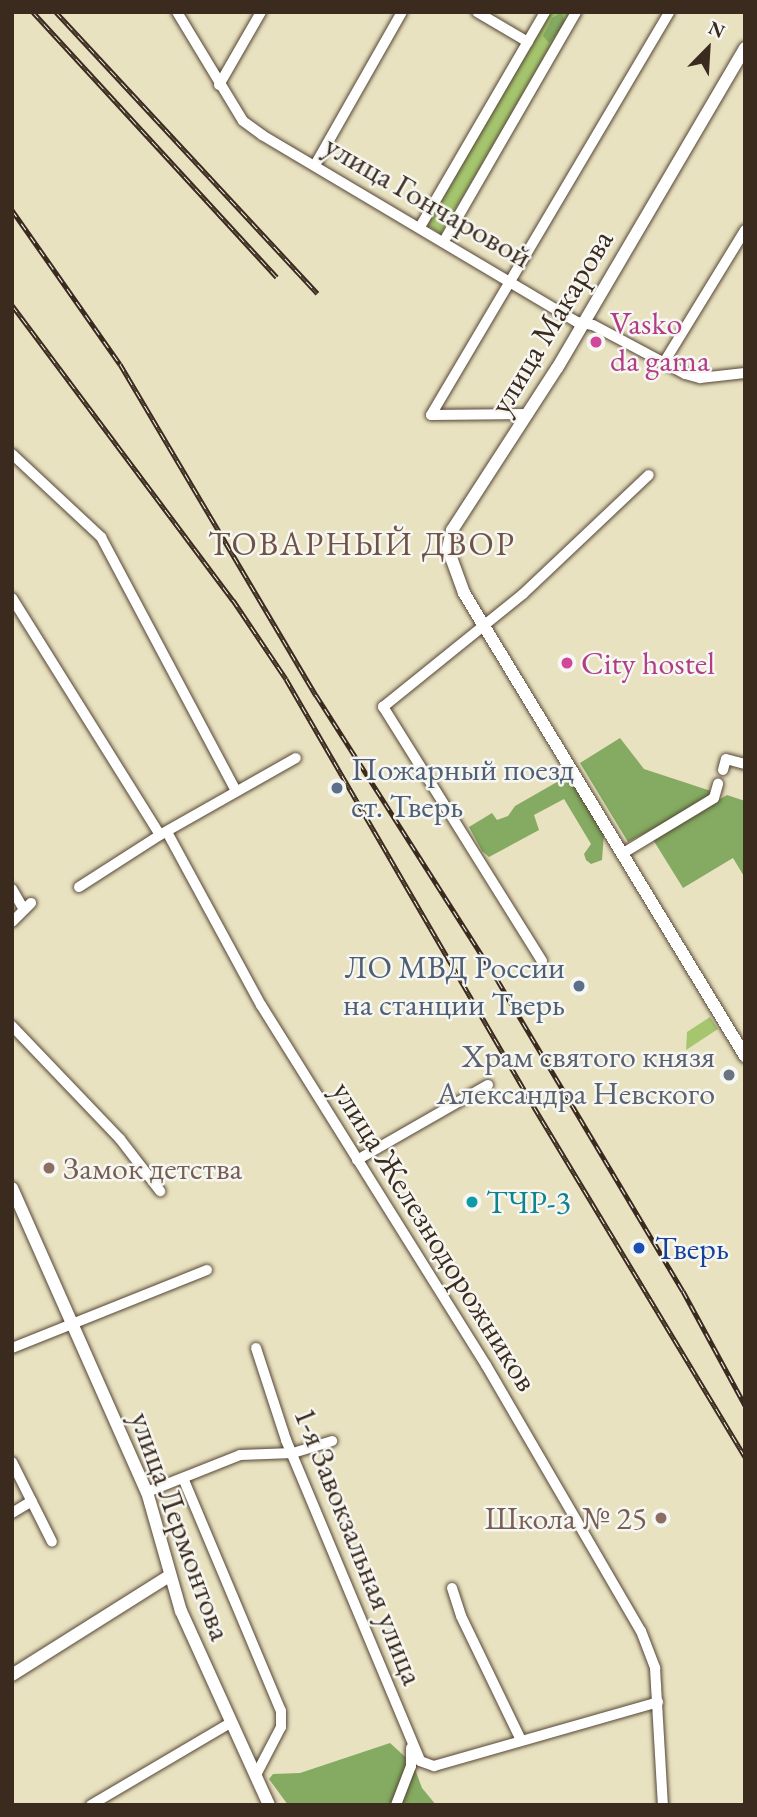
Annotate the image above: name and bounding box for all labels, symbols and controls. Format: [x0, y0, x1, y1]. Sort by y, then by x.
north arrow [673, 14, 743, 84]
text: N [705, 15, 729, 44]
street label: улица Гончаровой [317, 126, 539, 276]
street label: улица Макарова [481, 223, 621, 421]
place label: Vasko da gama [610, 305, 710, 380]
marker: Vasko da gama [588, 334, 604, 350]
district label: ТОВАРНЫЙ ДВОР [210, 524, 514, 564]
place label: City hostel [581, 644, 715, 682]
marker: City hostel [559, 655, 575, 671]
place label: Пожарный поезд ст. Тверь [351, 751, 574, 826]
marker: Пожарный поезд ст. Тверь [329, 780, 345, 796]
place label: ЛО МВД России на станции Тверь [343, 949, 565, 1024]
marker: ЛО МВД России на станции Тверь [571, 978, 587, 994]
place label: Храм святого князя Александра Невского [436, 1038, 715, 1113]
marker: Храм святого князя Александра Невского [721, 1067, 737, 1083]
street label: улица Железнодорожников [324, 1074, 546, 1398]
place label: Замок детства [63, 1149, 242, 1187]
marker: Замок детства [41, 1160, 57, 1176]
place label: ТЧР-3 [486, 1183, 571, 1221]
marker: ТЧР-3 [464, 1194, 480, 1210]
place label: Тверь [655, 1229, 729, 1267]
marker: Тверь [629, 1238, 649, 1258]
street label: 1-я Завокзальная улица [286, 1402, 432, 1690]
street label: улица Лермонтова [122, 1406, 240, 1646]
place label: Школа № 25 [485, 1499, 647, 1537]
marker: Школа № 25 [653, 1510, 669, 1526]

